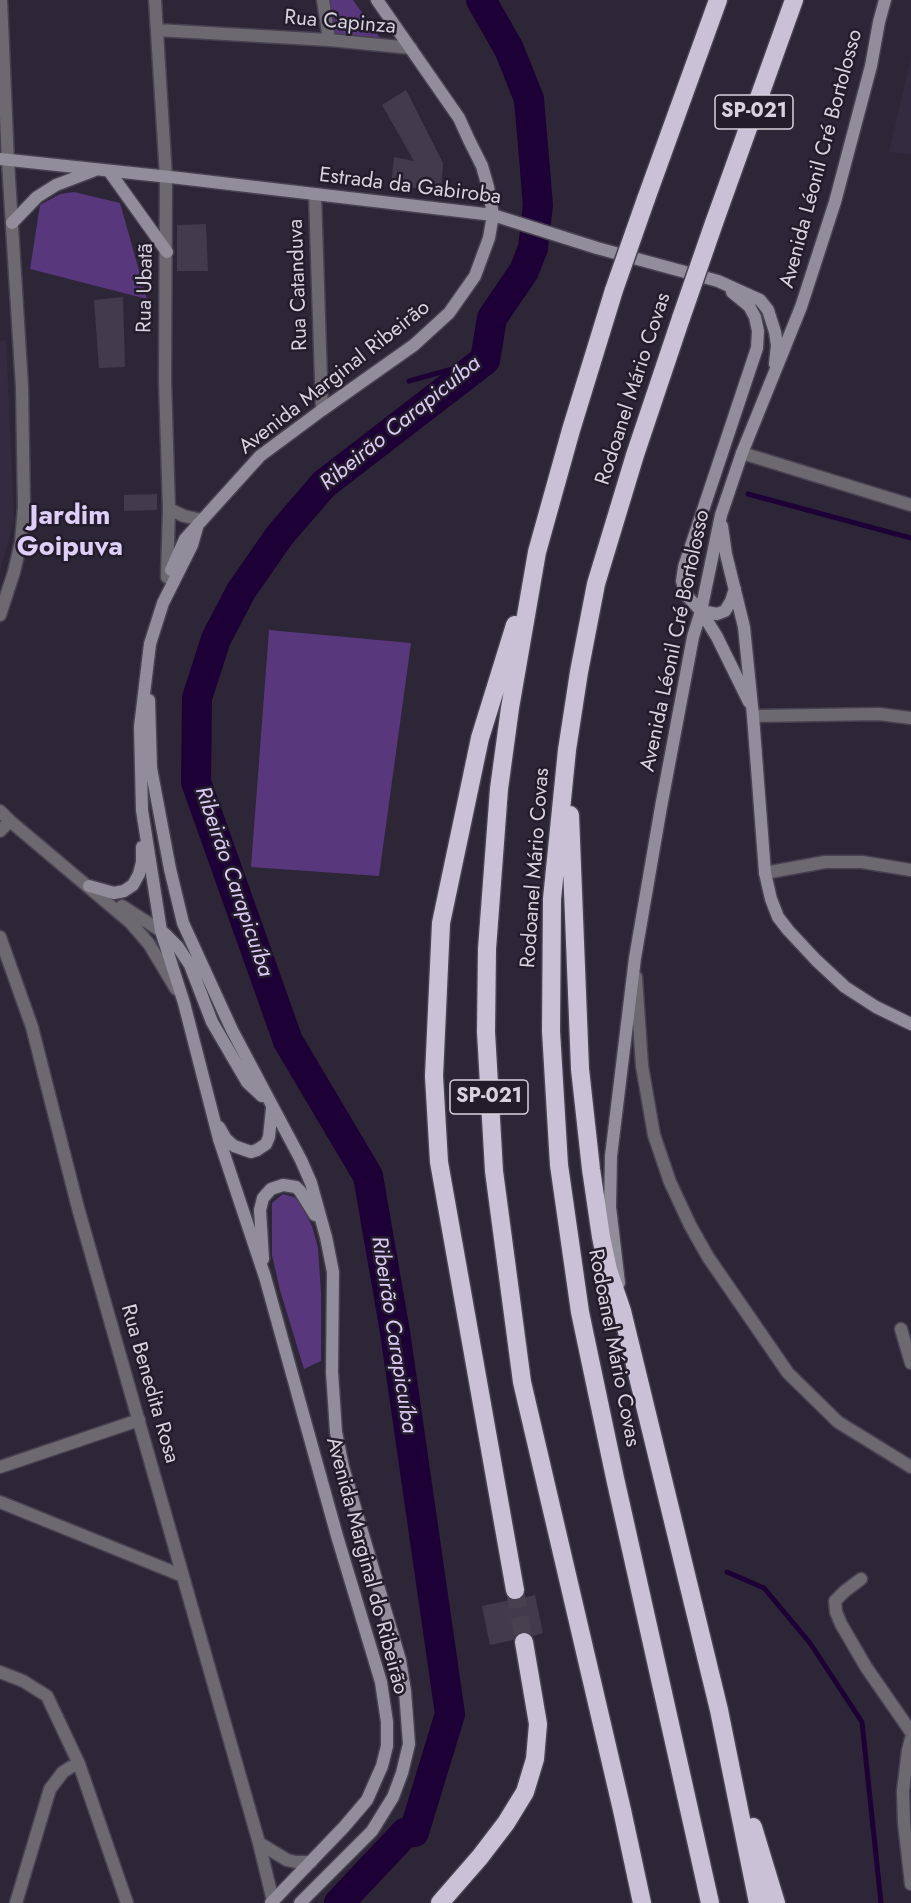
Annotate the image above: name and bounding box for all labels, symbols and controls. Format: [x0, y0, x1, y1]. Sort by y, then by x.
street label: Rua Capinza [283, 6, 397, 40]
street label: Avenida Léonil Cré Bortolosso [775, 27, 869, 291]
road number: SP-021 [715, 95, 793, 129]
street label: Estrada da Gabiroba [317, 163, 503, 211]
street label: Rua Catanduva [284, 219, 314, 351]
street label: Rua Ubatã [133, 243, 159, 333]
street label: Rodoanel Mário Covas [591, 290, 677, 488]
street label: Avenida Marginal Ribeirão [234, 296, 436, 460]
water label: Ribeirão Carapicuíba [315, 351, 487, 497]
district label: Jardim Goipuva [17, 501, 123, 564]
street label: Avenida Léonil Cré Bortolosso [636, 508, 716, 774]
street label: Rodoanel Mário Covas [516, 767, 556, 969]
water label: Ribeirão Carapicuíba [188, 784, 278, 980]
road number: SP-021 [450, 1080, 528, 1114]
water label: Ribeirão Carapicuíba [364, 1235, 422, 1435]
street label: Rodoanel Mário Covas [581, 1247, 645, 1449]
street label: Rua Benedita Rosa [114, 1302, 184, 1466]
street label: Avenida Marginal do Ribeirão [320, 1435, 412, 1697]

